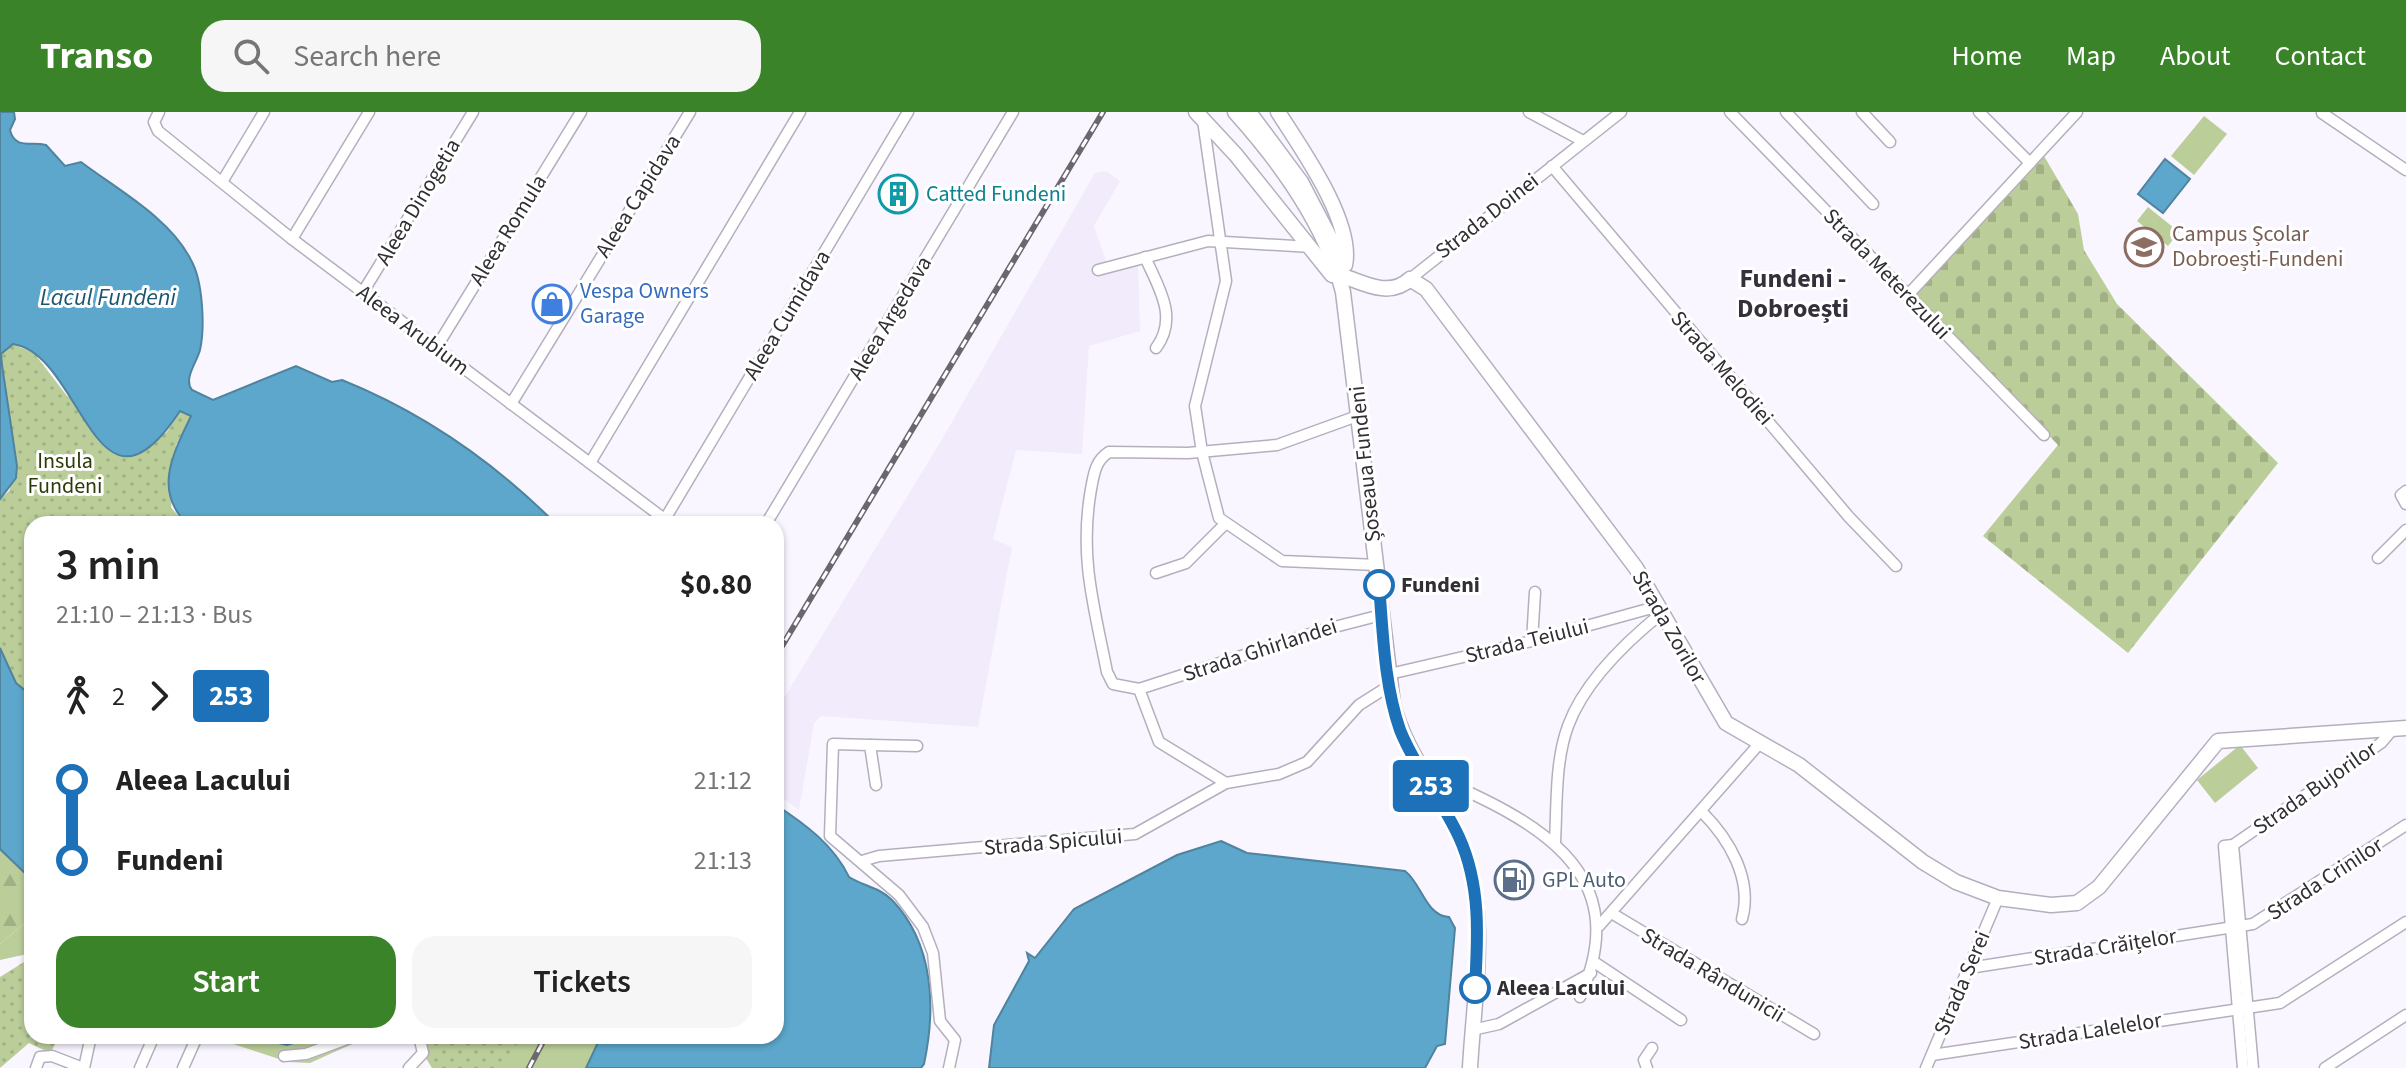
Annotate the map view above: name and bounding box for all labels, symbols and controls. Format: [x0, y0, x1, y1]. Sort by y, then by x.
search box [201, 20, 761, 92]
text: Transo [40, 29, 153, 83]
icon: search [229, 34, 273, 78]
text: Search here [293, 35, 441, 78]
text: Home [1951, 36, 2022, 76]
text: Map [2066, 36, 2116, 76]
text: About [2160, 36, 2231, 76]
text: Contact [2275, 36, 2366, 76]
street label: Aleea Capidava [587, 128, 689, 264]
street label: Aleea Dinogetia [367, 133, 469, 271]
street label: Strada Doinei [1428, 165, 1546, 267]
street label: Aleea Romula [461, 168, 555, 292]
building icon: Catted Fundeni [877, 173, 919, 215]
place label: Catted Fundeni [926, 178, 1066, 210]
street label: Strada Meterezului [1816, 201, 1958, 347]
place label: Campus Școlar Dobroești-Fundeni [2172, 218, 2343, 275]
school or university icon: Campus Școlar Dobroești-Fundeni [2123, 226, 2165, 268]
street label: Aleea Cumidava [735, 244, 839, 386]
street label: Aleea Argedava [840, 250, 940, 386]
district label: Fundeni - Dobroești [1737, 260, 1849, 327]
place label: Vespa Owners Garage [580, 275, 709, 332]
street label: Aleea Arubium [350, 277, 476, 383]
water label: Lacul Fundeni [40, 280, 176, 315]
shop icon: Vespa Owners Garage [531, 283, 573, 325]
street label: Strada Melodiei [1663, 304, 1781, 432]
street label: Șoseaua Fundeni [1341, 384, 1389, 544]
park label: Insula Fundeni [27, 445, 103, 502]
text: 3 min [56, 534, 161, 597]
text: $0.80 [680, 563, 752, 606]
street label: Strada Zorilor [1624, 564, 1715, 690]
place label: Fundeni [1401, 569, 1480, 601]
marker: Fundeni [1364, 570, 1394, 600]
text: 21:10 – 21:13 · Bus [56, 596, 252, 633]
street label: Strada Ghirlandei [1179, 610, 1341, 690]
street label: Strada Teiului [1462, 610, 1592, 672]
icon: walk [56, 674, 100, 718]
icon: forward [137, 674, 181, 718]
text: 253 [209, 676, 253, 716]
text: 2 [112, 678, 125, 715]
street label: Strada Bujorilor [2246, 733, 2384, 843]
text: Aleea Lacului [116, 759, 291, 802]
line badge: 253 [1385, 760, 1477, 812]
text: 21:12 [694, 762, 752, 799]
text: 253 [1409, 766, 1453, 806]
street label: Strada Spicului [982, 820, 1124, 864]
street label: Strada Crinilor [2261, 829, 2390, 929]
text: Fundeni [116, 839, 224, 882]
text: 21:13 [694, 842, 752, 879]
fuel station icon: GPL Auto [1493, 859, 1535, 901]
place label: GPL Auto [1542, 864, 1626, 896]
street label: Strada Rândunicii [1635, 919, 1791, 1031]
street label: Strada Crăițelor [2031, 920, 2179, 974]
street label: Strada Serei [1926, 926, 1998, 1040]
button: Start [56, 936, 396, 1028]
button: Tickets [412, 936, 752, 1028]
place label: Aleea Lacului [1496, 972, 1625, 1004]
marker: Aleea Lacului [1460, 973, 1490, 1003]
street label: Strada Lalelelor [2016, 1004, 2164, 1058]

